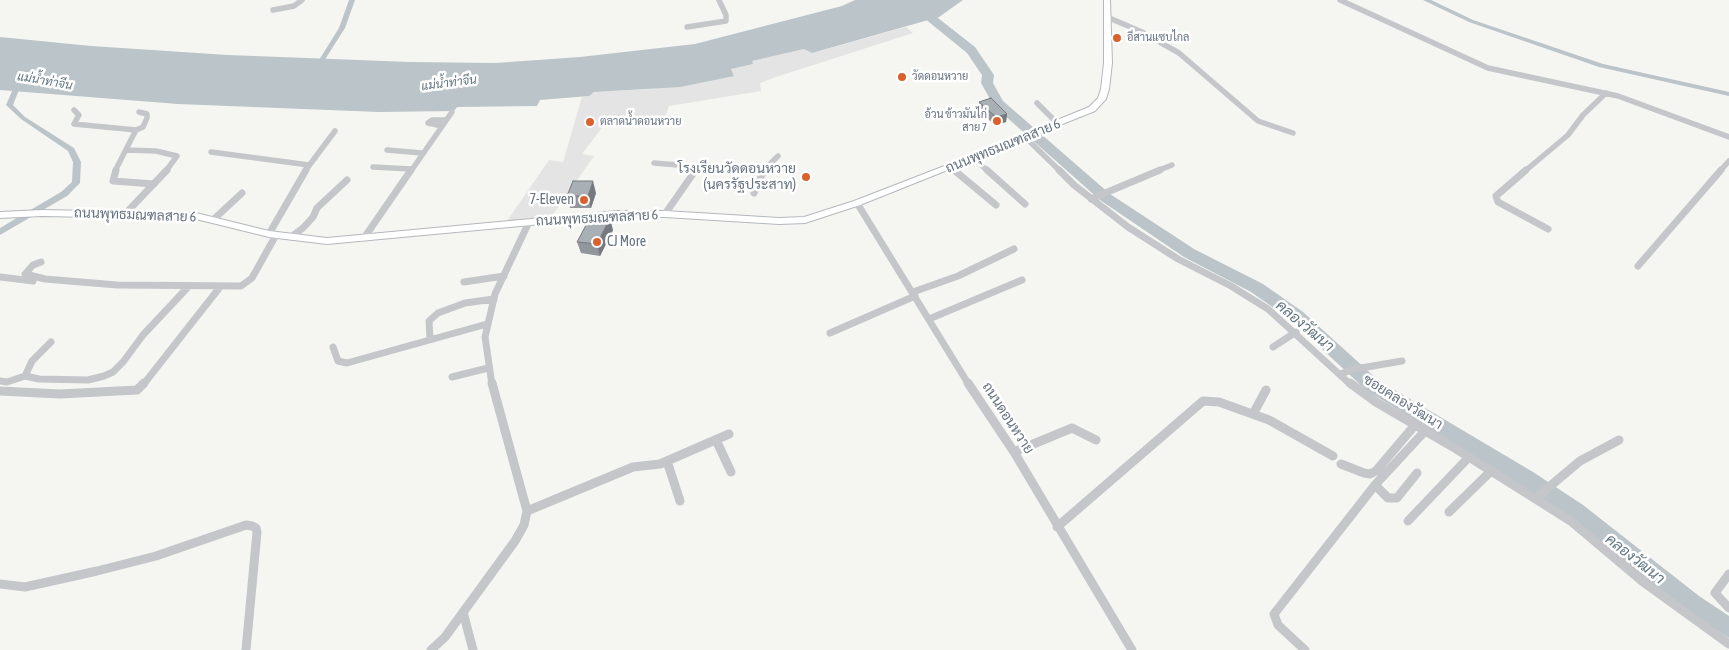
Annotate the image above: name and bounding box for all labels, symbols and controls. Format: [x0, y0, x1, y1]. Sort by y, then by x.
place label: อีสานแซบไกล [1127, 31, 1189, 45]
marker: อีสานแซบไกล [1111, 32, 1123, 44]
water label: แม่น้ำท่าจีน [16, 69, 74, 93]
place label: วัดดอนหวาย [912, 70, 968, 84]
marker: วัดดอนหวาย [896, 71, 908, 83]
water label: แม่น้ำท่าจีน [420, 72, 478, 94]
place label: อ้วน ข้าวมันไก่ สาย 7 [925, 108, 987, 134]
place label: ตลาดน้ำดอนหวาย [600, 115, 681, 129]
street label: ถนนพุทธมณฑลสาย 6 [943, 115, 1063, 177]
marker: อ้วน ข้าวมันไก่ สาย 7 [991, 115, 1003, 127]
marker: ตลาดน้ำดอนหวาย [584, 116, 596, 128]
place label: โรงเรียนวัดดอนหวาย (นครรัฐประสาท) [678, 161, 796, 193]
marker: โรงเรียนวัดดอนหวาย (นครรัฐประสาท) [800, 171, 812, 183]
place label: 7-Eleven [529, 192, 574, 208]
marker: 7-Eleven [578, 194, 590, 206]
street label: ถนนพุทธมณฑลสาย 6 [73, 204, 197, 226]
street label: ถนนพุทธมณฑลสาย 6 [535, 206, 659, 230]
place label: CJ More [607, 234, 646, 250]
marker: CJ More [591, 236, 603, 248]
water label: คลองวัฒนา [1272, 297, 1338, 355]
street label: ซอยคลองวัฒนา [1360, 371, 1446, 433]
street label: ถนนดอนหวาย [979, 379, 1037, 457]
water label: คลองวัฒนา [1602, 530, 1668, 588]

